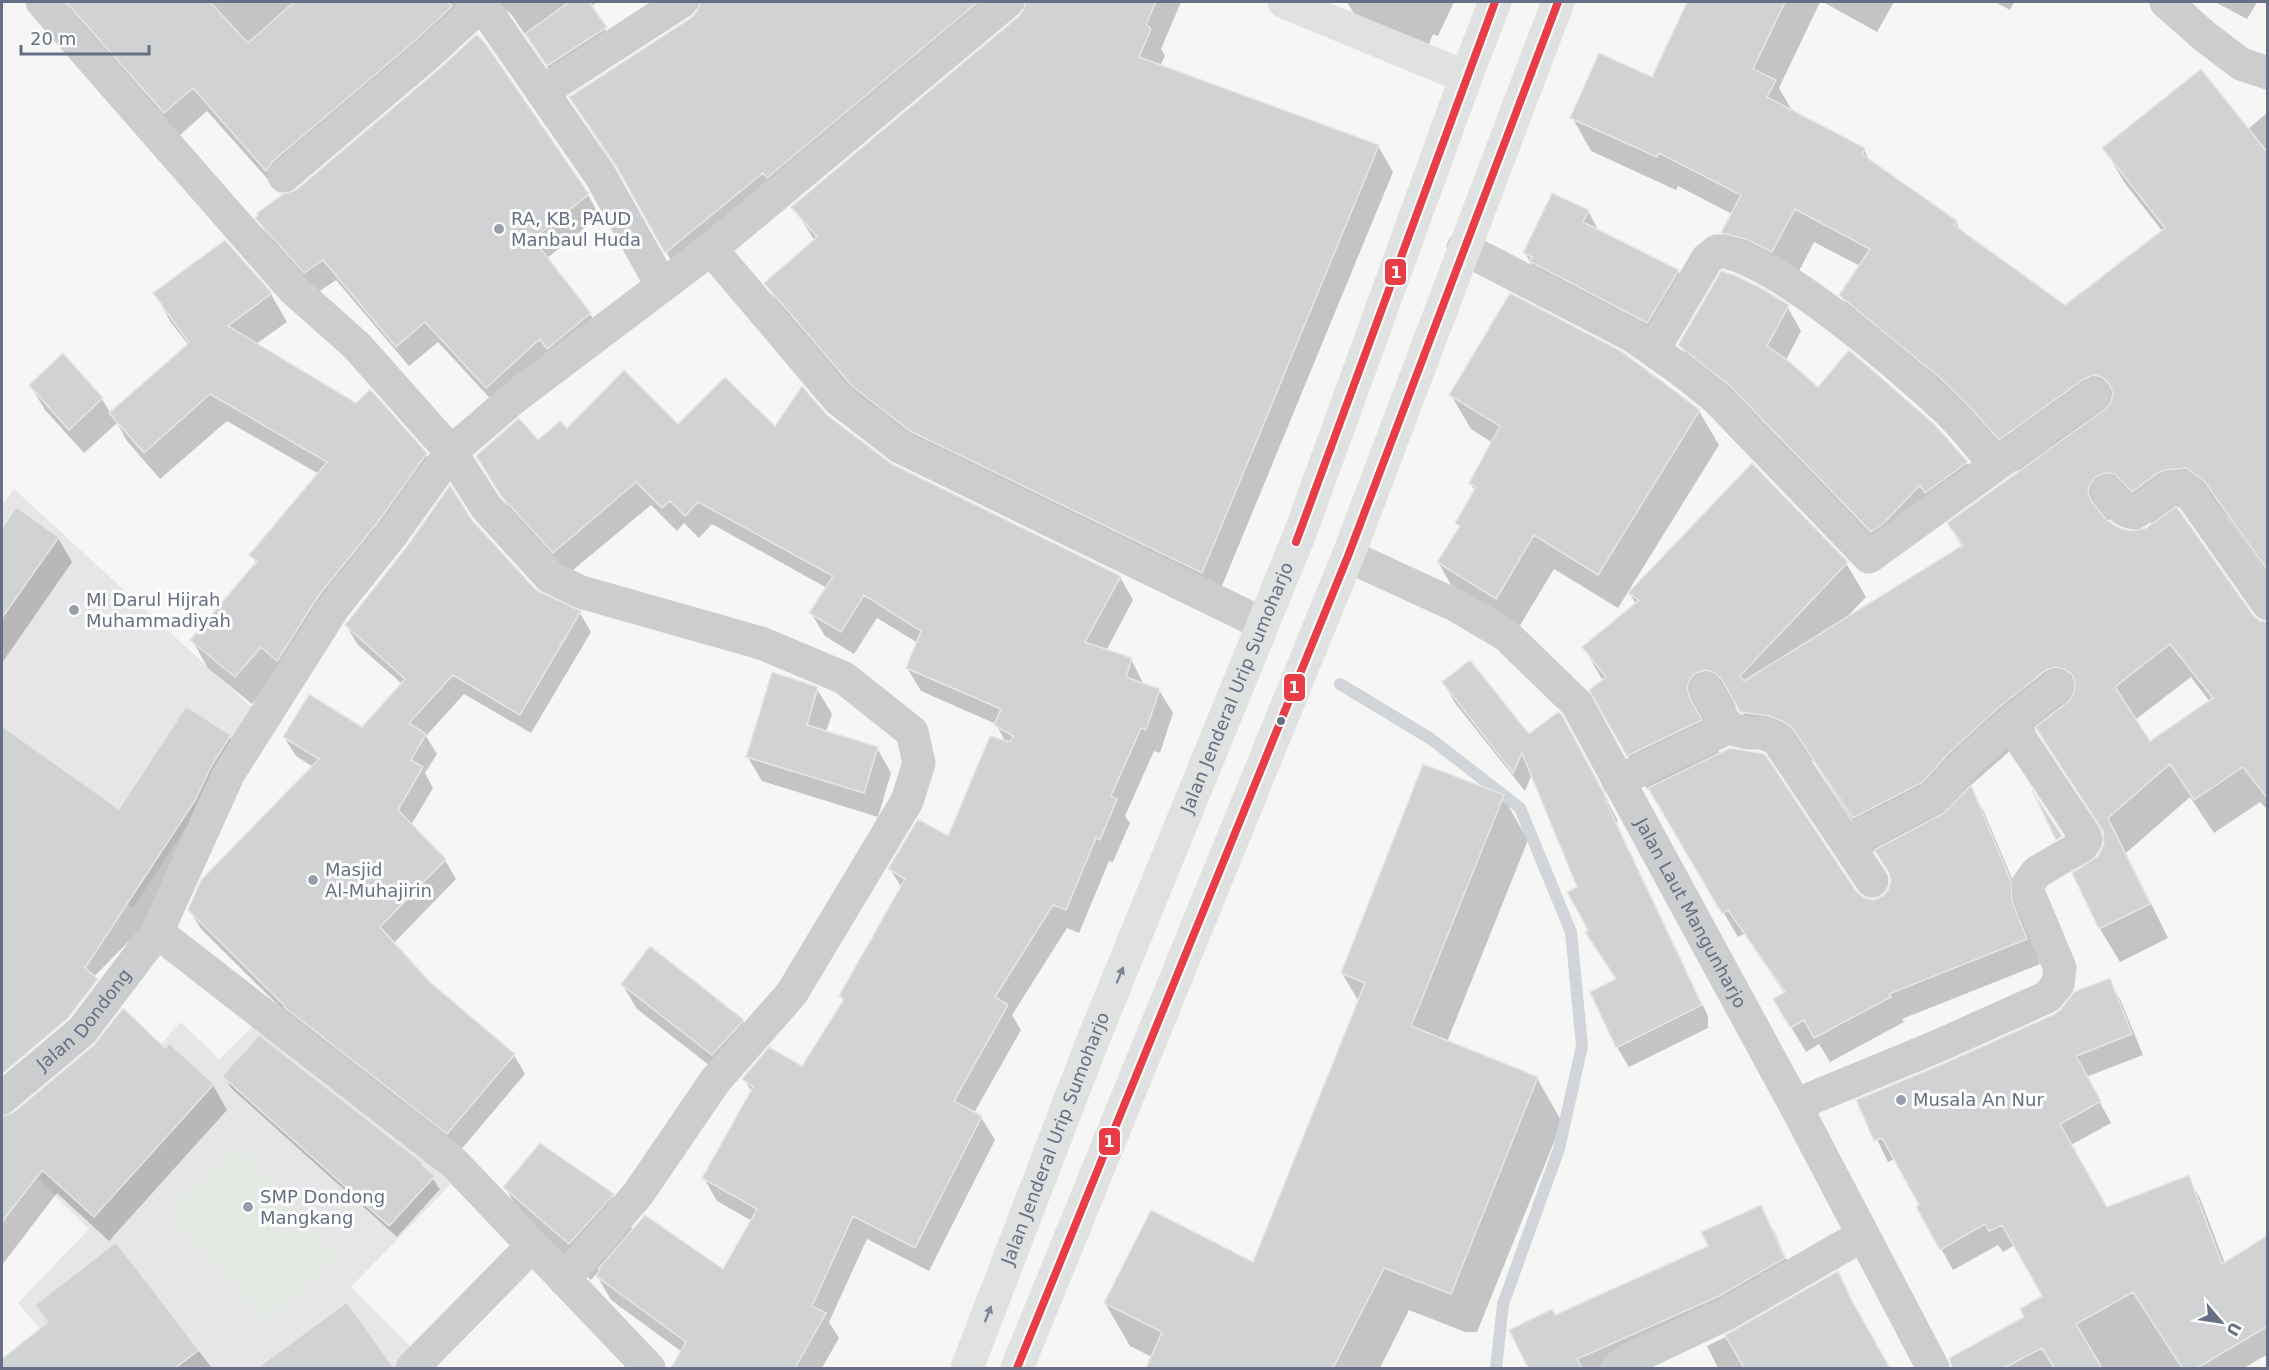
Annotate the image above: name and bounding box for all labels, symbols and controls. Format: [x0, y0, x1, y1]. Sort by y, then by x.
scale bar [21, 18, 148, 56]
text: 20 m [30, 28, 76, 49]
place label: RA, KB, PAUD Manbaul Huda [511, 208, 641, 250]
marker: RA, KB, PAUD Manbaul Huda [492, 222, 506, 236]
line badge: 1 [1384, 258, 1407, 286]
text: 1 [1390, 263, 1402, 282]
street label: Jalan Jenderal Urip Sumoharjo [1176, 559, 1297, 817]
place label: MI Darul Hijrah Muhammadiyah [86, 589, 231, 631]
marker: MI Darul Hijrah Muhammadiyah [67, 603, 81, 617]
line badge: 1 [1283, 673, 1306, 702]
text: 1 [1288, 678, 1300, 697]
unlabelled marker [1275, 715, 1287, 727]
street label: Jalan Laut Mangunharjo [1631, 814, 1751, 1012]
place label: Masjid Al-Muhajirin [325, 859, 432, 901]
marker: Masjid Al-Muhajirin [306, 873, 320, 887]
street label: Jalan Dondong [31, 964, 135, 1075]
one-way arrow [1115, 966, 1125, 984]
street label: Jalan Jenderal Urip Sumoharjo [996, 1009, 1113, 1269]
place label: Musala An Nur [1913, 1089, 2044, 1110]
marker: Musala An Nur [1894, 1093, 1908, 1107]
line badge: 1 [1098, 1127, 1121, 1156]
text: 1 [1103, 1132, 1115, 1151]
place label: SMP Dondong Mangkang [260, 1186, 385, 1228]
marker: SMP Dondong Mangkang [241, 1200, 255, 1214]
north arrow [2191, 1292, 2251, 1352]
one-way arrow [984, 1305, 993, 1323]
text: U [2222, 1319, 2245, 1339]

